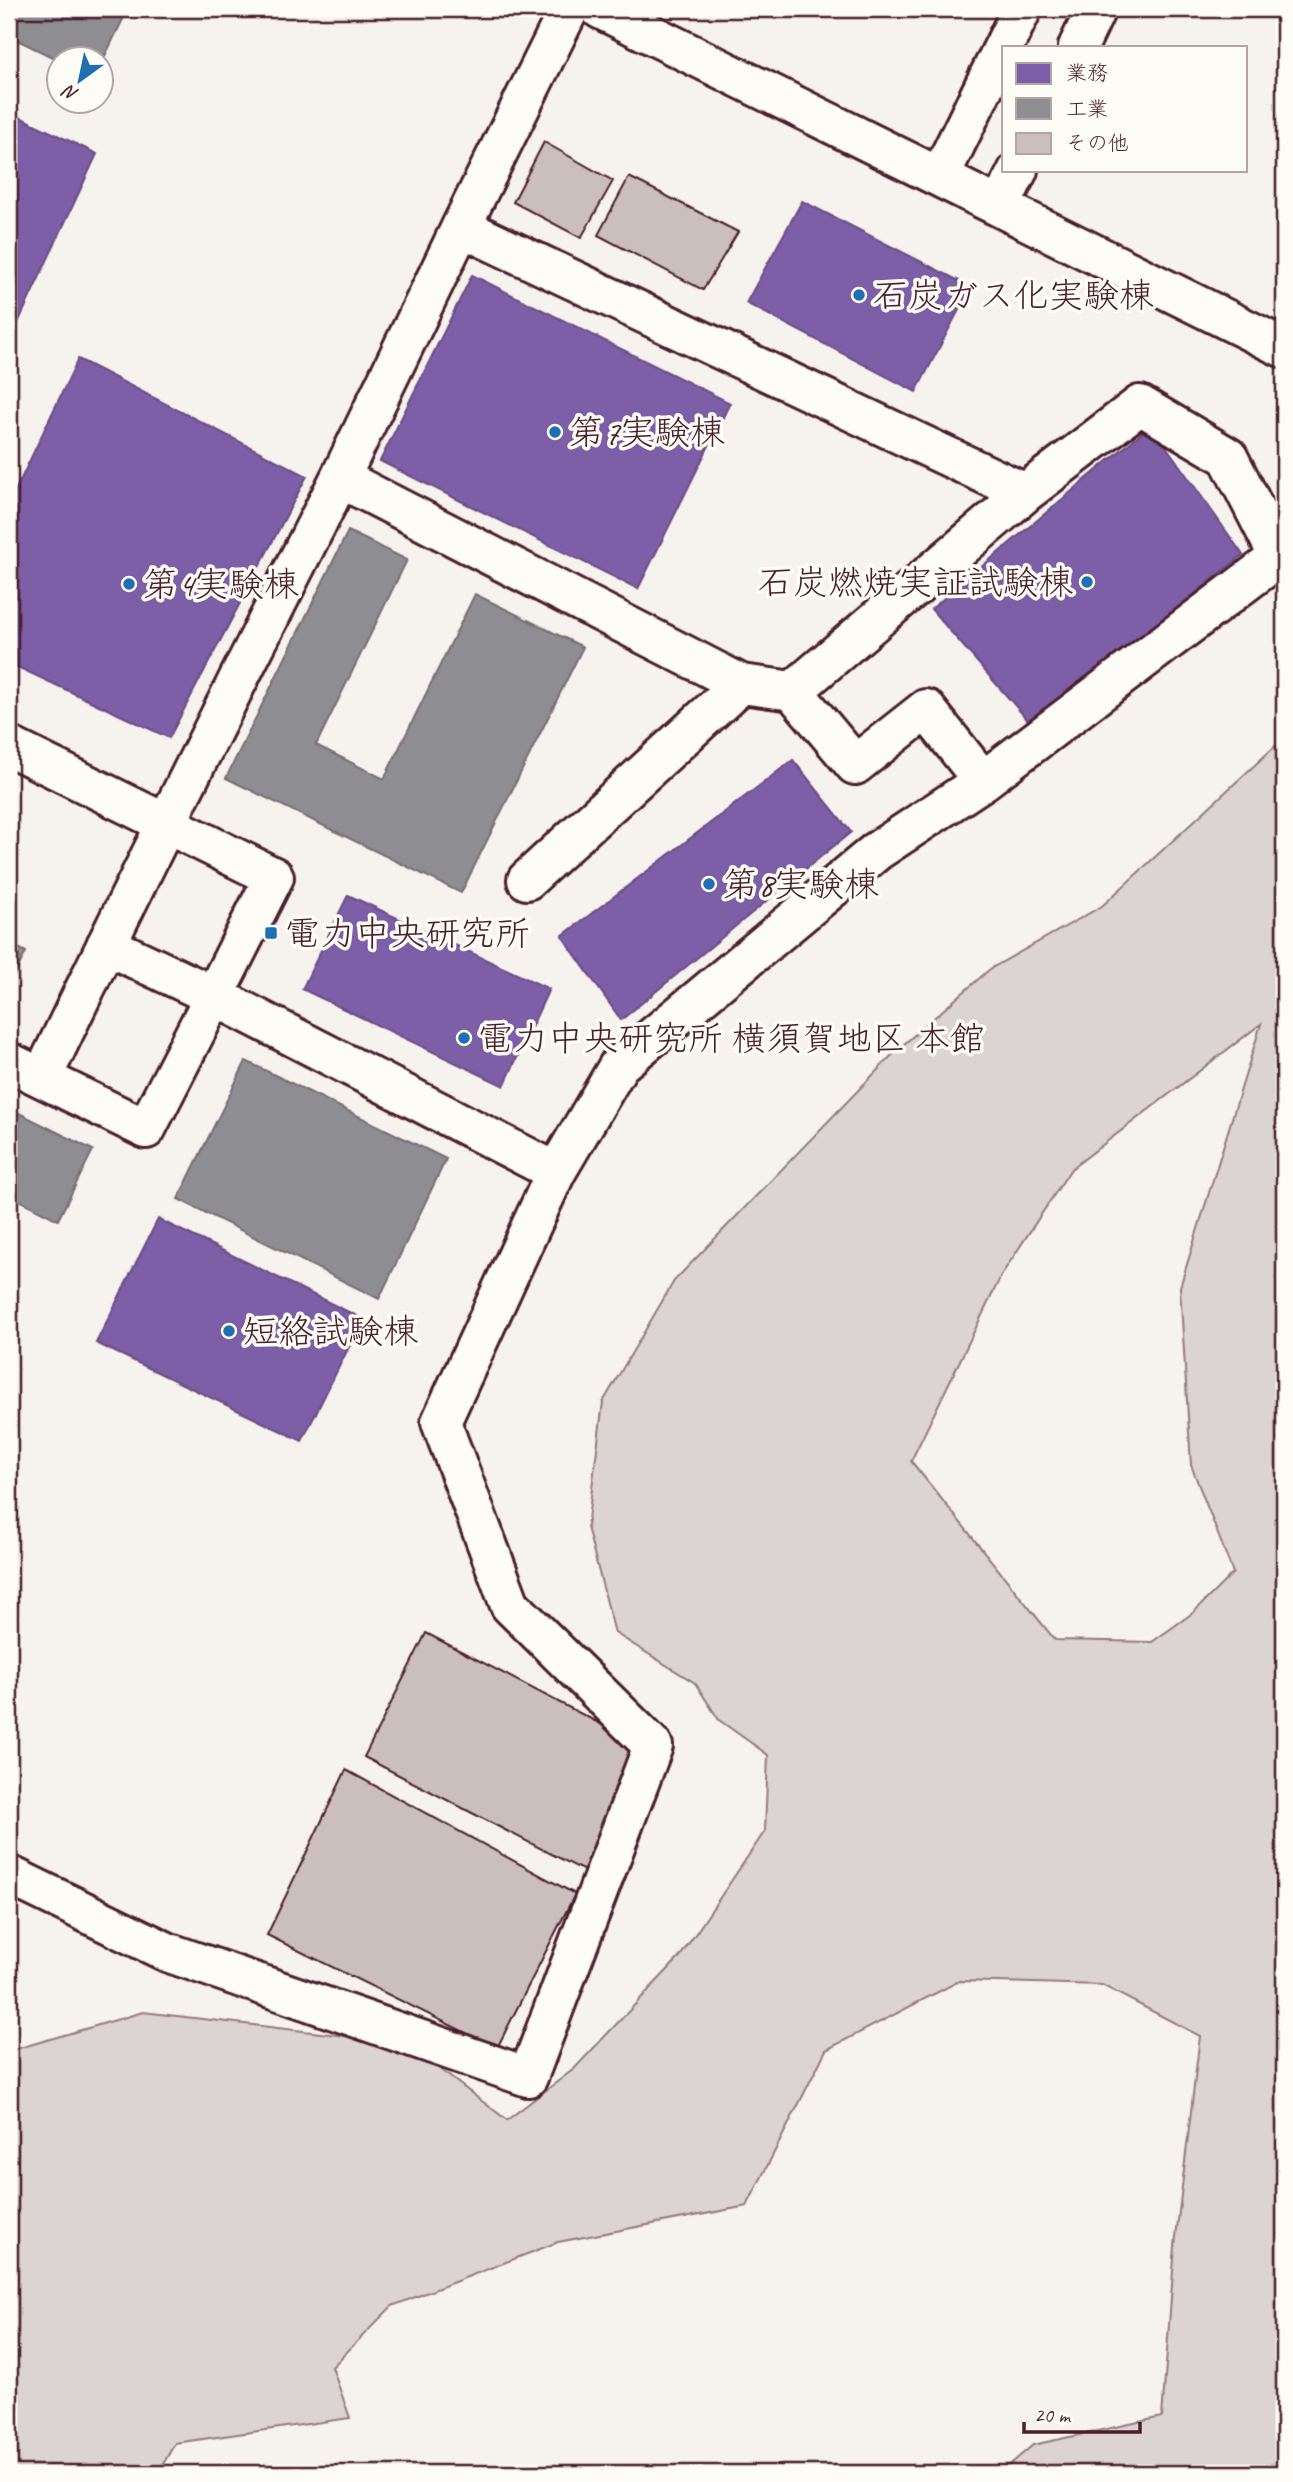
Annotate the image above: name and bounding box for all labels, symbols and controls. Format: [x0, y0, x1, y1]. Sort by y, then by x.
north arrow [46, 46, 116, 116]
legend [1002, 46, 1248, 172]
text: 業務 [1066, 60, 1108, 86]
text: N [57, 78, 83, 107]
text: 工業 [1066, 96, 1108, 122]
text: その他 [1066, 130, 1129, 156]
place label: 石炭ガス化実験棟 [873, 273, 1154, 318]
marker: 石炭ガス化実験棟 [851, 287, 867, 303]
place label: 第7実験棟 [569, 410, 725, 455]
marker: 第7実験棟 [547, 424, 563, 440]
place label: 石炭燃焼実証試験棟 [758, 560, 1073, 605]
place label: 第4実験棟 [143, 562, 299, 607]
marker: 石炭燃焼実証試験棟 [1079, 574, 1095, 590]
marker: 第4実験棟 [121, 576, 137, 592]
place label: 第8実験棟 [723, 862, 879, 907]
marker: 第8実験棟 [701, 876, 717, 892]
place label: 電力中央研究所 [285, 911, 530, 956]
marker: 電力中央研究所 [263, 925, 279, 941]
place label: 電力中央研究所 横須賀地区 本館 [478, 1016, 985, 1061]
marker: 電力中央研究所 横須賀地区 本館 [456, 1030, 472, 1046]
place label: 短絡試験棟 [243, 1309, 418, 1354]
marker: 短絡試験棟 [221, 1323, 237, 1339]
scale bar [1024, 2391, 1139, 2435]
text: 20 m [1034, 2402, 1072, 2428]

